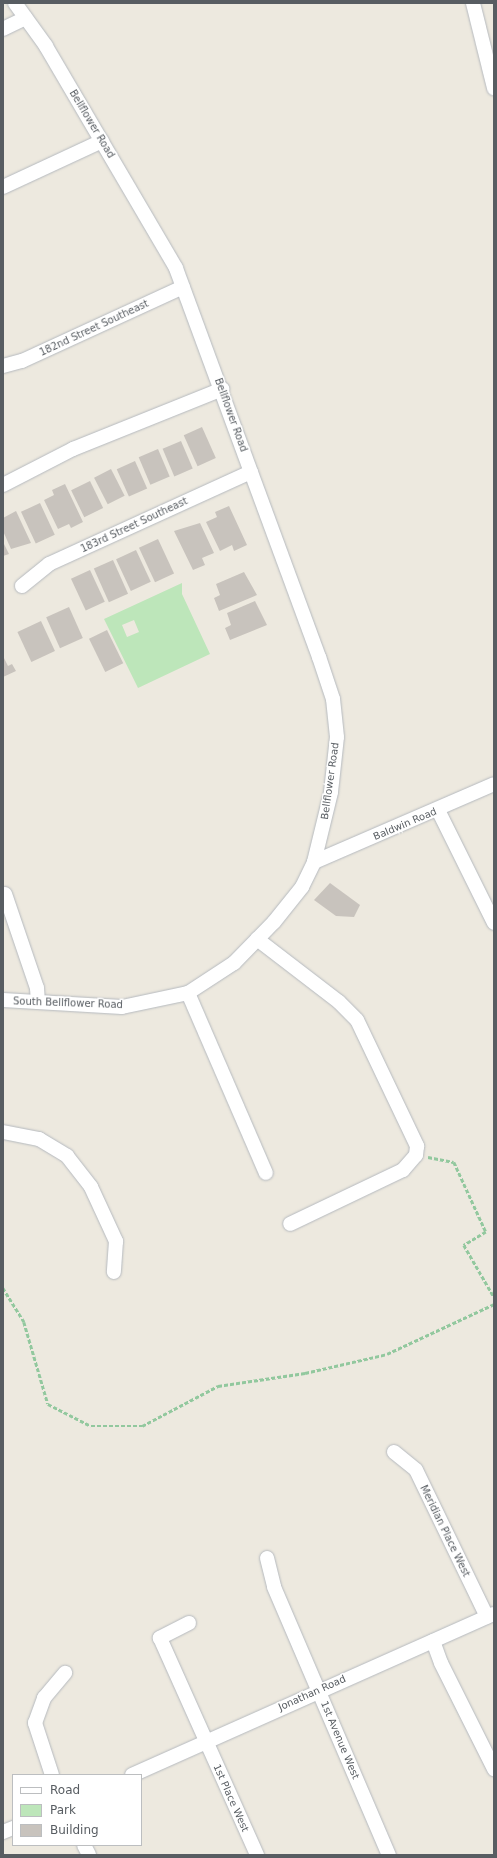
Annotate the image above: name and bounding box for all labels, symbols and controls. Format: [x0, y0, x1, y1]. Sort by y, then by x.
street label: Bellflower Road [67, 88, 117, 160]
street label: 182nd Street Southeast [38, 297, 150, 359]
street label: Bellflower Road [212, 376, 250, 454]
street label: 183rd Street Southeast [79, 495, 189, 555]
street label: Bellflower Road [319, 742, 341, 820]
street label: Baldwin Road [372, 805, 438, 843]
street label: South Bellflower Road [13, 995, 123, 1011]
street label: Meridian Place West [418, 1483, 472, 1579]
street label: Jonathan Road [276, 1673, 348, 1713]
street label: 1st Avenue West [318, 1699, 362, 1781]
street label: 1st Place West [211, 1762, 251, 1834]
legend [12, 1774, 142, 1846]
text: Road [50, 1783, 80, 1797]
text: Park [50, 1803, 76, 1817]
text: Building [50, 1823, 99, 1837]

